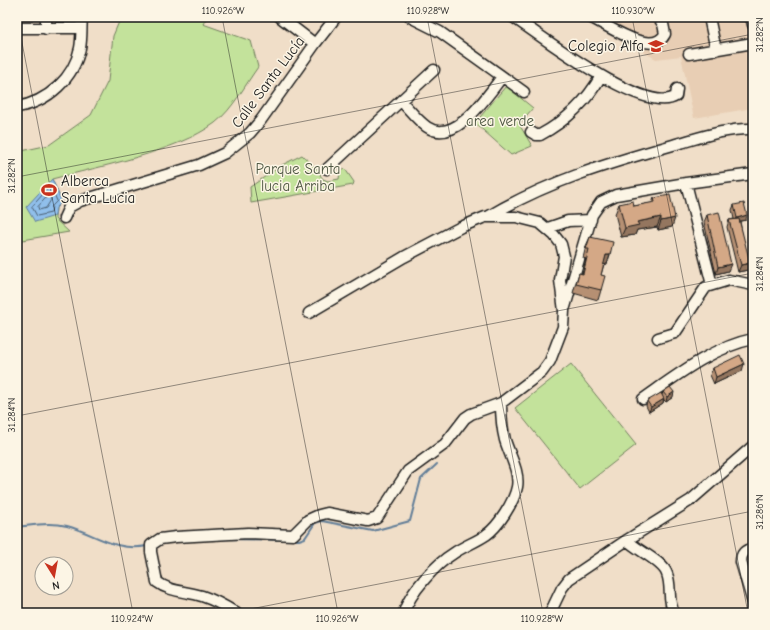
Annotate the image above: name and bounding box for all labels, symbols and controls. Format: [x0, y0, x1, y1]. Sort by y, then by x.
text: 110.926°W [202, 5, 245, 17]
text: 110.928°W [407, 5, 450, 17]
text: 110.930°W [611, 5, 655, 17]
text: 31.282°N [754, 17, 766, 53]
street label: Calle Santa Lucía [228, 33, 308, 131]
place label: Colegio Alfa [568, 37, 644, 55]
school or university icon: Colegio Alfa [647, 37, 665, 55]
park label: area verde [466, 112, 535, 130]
text: 31.282°N [6, 158, 18, 194]
park label: Parque Santa lucia Arriba [255, 160, 341, 195]
place label: Alberca Santa Lucia [61, 172, 135, 207]
sports icon: Alberca Santa Lucia [40, 181, 58, 199]
text: 31.284°N [754, 257, 766, 291]
text: 31.284°N [6, 398, 18, 432]
text: 31.286°N [754, 494, 766, 530]
north arrow [34, 556, 74, 596]
text: N [51, 578, 61, 592]
text: 110.924°W [111, 613, 153, 625]
text: 110.926°W [316, 613, 359, 625]
text: 110.928°W [521, 613, 564, 625]

